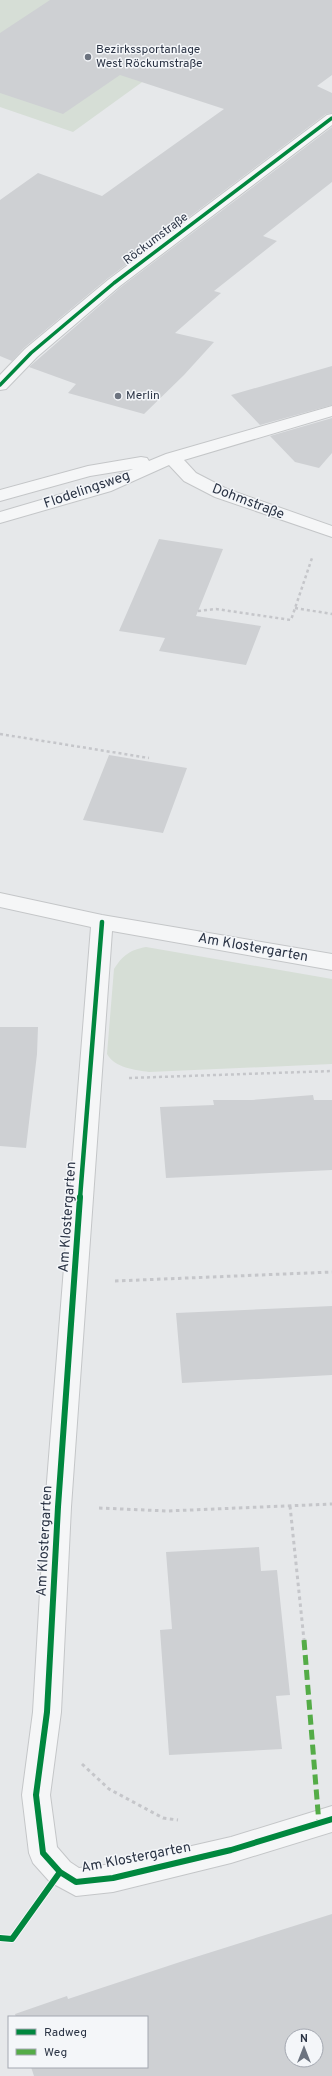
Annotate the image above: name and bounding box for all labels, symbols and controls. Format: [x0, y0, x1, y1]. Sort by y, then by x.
place label: Bezirkssportanlage West Röckumstraße [96, 42, 202, 72]
marker: Bezirkssportanlage West Röckumstraße [83, 52, 93, 62]
street label: Röckumstraße [120, 209, 192, 269]
place label: Merlin [126, 388, 160, 404]
marker: Merlin [113, 391, 123, 401]
street label: Flodelingsweg [42, 467, 132, 513]
street label: Dohmstraße [209, 480, 287, 524]
street label: Am Klostergarten [197, 930, 309, 966]
street label: Am Klostergarten [56, 1161, 80, 1273]
street label: Am Klostergarten [34, 1485, 56, 1597]
street label: Am Klostergarten [80, 1839, 192, 1877]
legend [8, 2016, 148, 2068]
text: Radweg [44, 2025, 87, 2041]
north arrow [284, 2028, 324, 2068]
text: N [300, 2032, 308, 2046]
text: Weg [44, 2045, 67, 2061]

